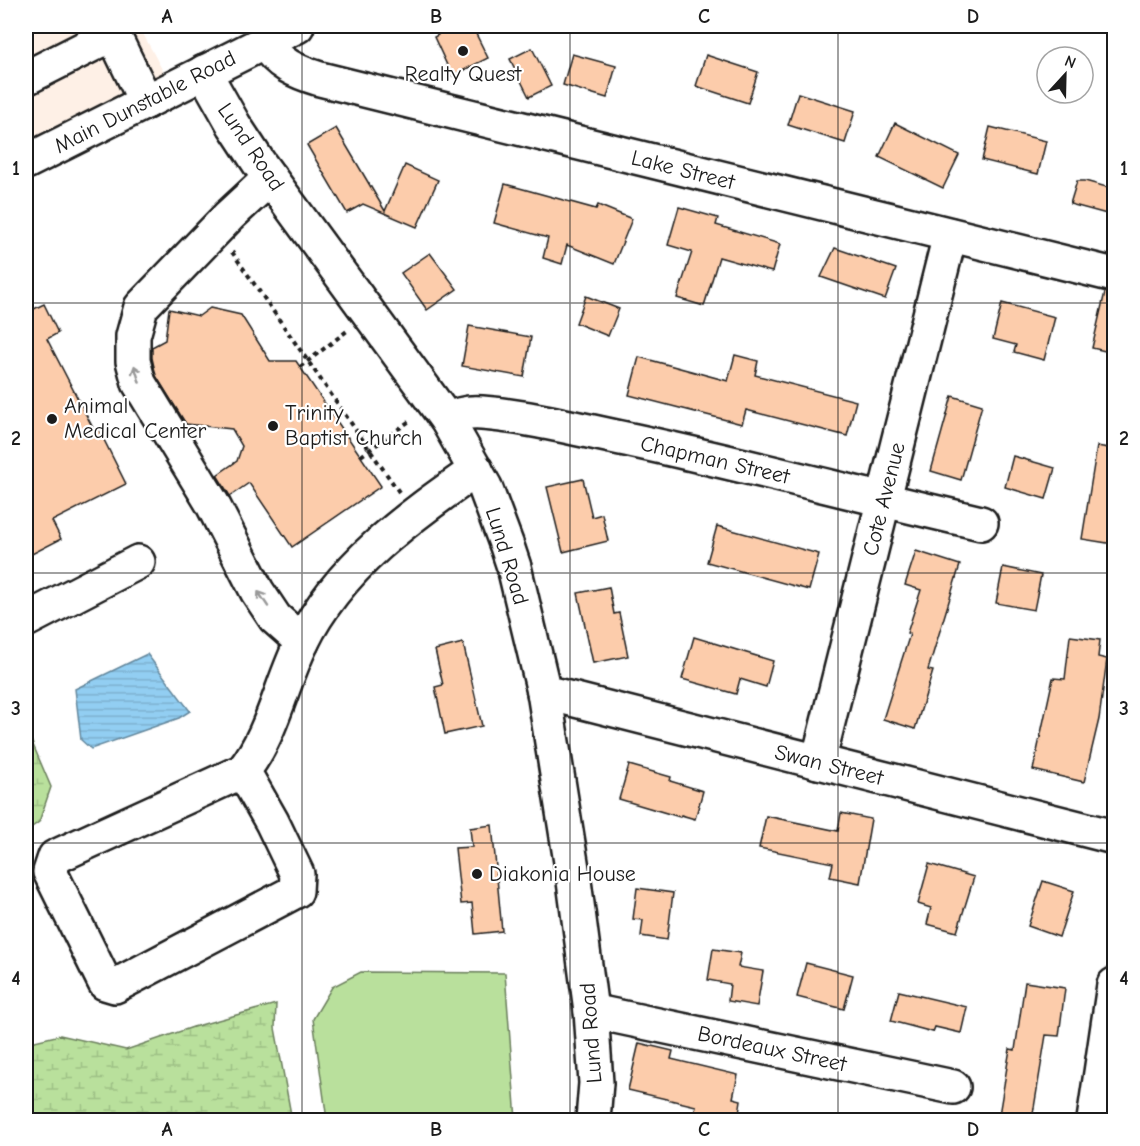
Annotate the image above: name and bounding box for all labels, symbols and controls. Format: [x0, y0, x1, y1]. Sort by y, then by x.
text: A [161, 5, 173, 28]
text: B [430, 5, 442, 28]
text: C [698, 5, 710, 28]
text: D [967, 5, 979, 28]
marker: Realty Quest [456, 44, 470, 58]
street label: Main Dunstable Road [50, 45, 240, 159]
north arrow [1035, 45, 1095, 105]
text: N [1062, 52, 1078, 72]
place label: Realty Quest [405, 61, 522, 87]
street label: Lund Road [212, 98, 290, 196]
street label: Lake Street [629, 145, 738, 196]
text: 1 [12, 157, 20, 180]
text: 1 [1120, 157, 1128, 180]
one-way arrow [131, 365, 142, 384]
place label: Animal Medical Center [64, 393, 207, 444]
place label: Trinity Baptist Church [285, 400, 423, 451]
marker: Animal Medical Center [45, 412, 59, 426]
marker: Trinity Baptist Church [266, 419, 280, 433]
text: 2 [11, 427, 21, 450]
text: 2 [1119, 427, 1129, 450]
street label: Chapman Street [638, 430, 793, 490]
street label: Cote Avenue [857, 440, 911, 558]
street label: Lund Road [480, 504, 534, 608]
one-way arrow [256, 591, 268, 608]
text: 3 [11, 697, 21, 720]
text: 3 [1119, 697, 1129, 720]
street label: Swan Street [772, 739, 887, 791]
place label: Diakonia House [489, 861, 636, 887]
marker: Diakonia House [470, 867, 484, 881]
text: 4 [11, 967, 21, 990]
text: 4 [1119, 967, 1129, 990]
street label: Lund Road [575, 982, 607, 1084]
street label: Bordeaux Street [695, 1021, 849, 1078]
text: A [161, 1118, 173, 1141]
text: B [430, 1118, 442, 1141]
text: C [698, 1118, 710, 1141]
text: D [967, 1118, 979, 1141]

